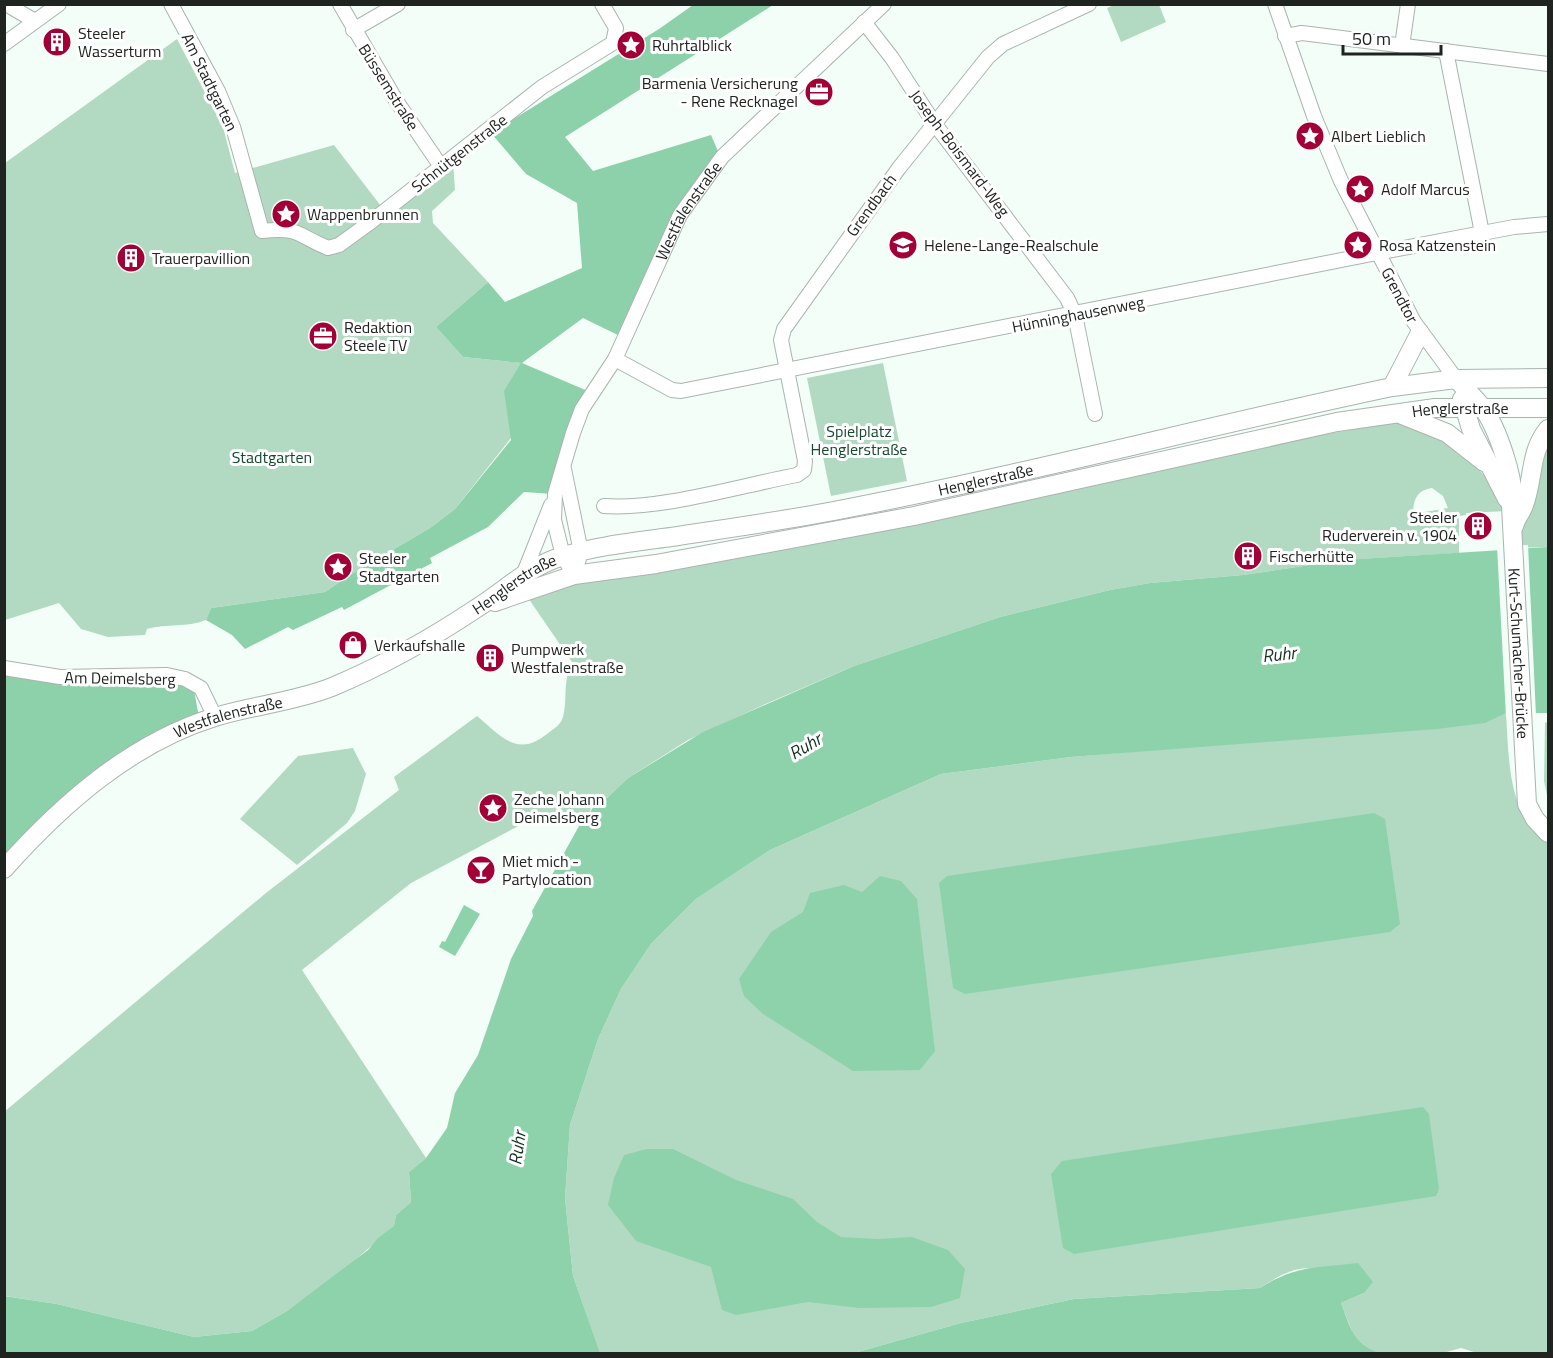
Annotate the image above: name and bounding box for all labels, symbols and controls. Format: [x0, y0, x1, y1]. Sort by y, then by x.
scale bar [1343, 18, 1440, 56]
place label: Steeler Wasserturm [78, 21, 161, 63]
text: 50 m [1352, 25, 1391, 52]
building icon: Steeler Wasserturm [41, 26, 73, 58]
street label: Am Stadtgarten [176, 29, 244, 135]
place icon: Ruhrtalblick [615, 29, 647, 61]
place label: Ruhrtalblick [652, 33, 732, 57]
street label: Büssemstraße [353, 39, 425, 135]
place label: Barmenia Versicherung - Rene Recknagel [642, 71, 798, 113]
office icon: Barmenia Versicherung - Rene Recknagel [803, 76, 835, 108]
street label: Joseph-Boismard-Weg [904, 84, 1016, 222]
street label: Schnütgenstraße [406, 108, 512, 198]
place icon: Albert Lieblich [1294, 120, 1326, 152]
place label: Albert Lieblich [1331, 124, 1426, 148]
street label: Westfalenstraße [649, 156, 727, 264]
street label: Grendbach [840, 169, 902, 241]
place icon: Adolf Marcus [1344, 173, 1376, 205]
place label: Adolf Marcus [1381, 177, 1470, 201]
place icon: Wappenbrunnen [270, 198, 302, 230]
place label: Wappenbrunnen [307, 202, 419, 226]
school or university icon: Helene-Lange-Realschule [887, 229, 919, 261]
place icon: Rosa Katzenstein [1342, 229, 1374, 261]
place label: Helene-Lange-Realschule [924, 233, 1099, 257]
place label: Rosa Katzenstein [1379, 233, 1496, 257]
building icon: Trauerpavillion [115, 242, 147, 274]
place label: Trauerpavillion [152, 246, 250, 270]
street label: Grendtor [1375, 263, 1425, 328]
street label: Hünninghausenweg [1010, 289, 1146, 339]
place label: Redaktion Steele TV [344, 315, 412, 357]
office icon: Redaktion Steele TV [307, 320, 339, 352]
street label: Henglerstraße [1410, 396, 1509, 423]
park label: Spielplatz Henglerstraße [811, 419, 907, 461]
park label: Stadtgarten [232, 445, 312, 469]
street label: Henglerstraße [936, 457, 1035, 502]
place label: Steeler Ruderverein v. 1904 [1322, 505, 1457, 547]
building icon: Steeler Ruderverein v. 1904 [1462, 510, 1494, 542]
building icon: Fischerhütte [1232, 540, 1264, 572]
place label: Fischerhütte [1269, 544, 1354, 568]
place label: Steeler Stadtgarten [359, 546, 439, 588]
street label: Henglerstraße [467, 548, 560, 620]
place icon: Steeler Stadtgarten [322, 551, 354, 583]
street label: Kurt-Schumacher-Brücke [1502, 567, 1535, 739]
shop icon: Verkaufshalle [337, 629, 369, 661]
place label: Verkaufshalle [374, 633, 465, 657]
place label: Pumpwerk Westfalenstraße [511, 637, 624, 679]
water label: Ruhr [1261, 639, 1300, 669]
building icon: Pumpwerk Westfalenstraße [474, 642, 506, 674]
street label: Am Deimelsberg [64, 665, 176, 691]
street label: Westfalenstraße [170, 690, 285, 744]
water label: Ruhr [784, 725, 828, 766]
place label: Zeche Johann Deimelsberg [514, 787, 604, 829]
place icon: Zeche Johann Deimelsberg [477, 792, 509, 824]
place label: Miet mich - Partylocation [502, 849, 592, 891]
bar icon: Miet mich - Partylocation [465, 854, 497, 886]
water label: Ruhr [501, 1127, 533, 1167]

